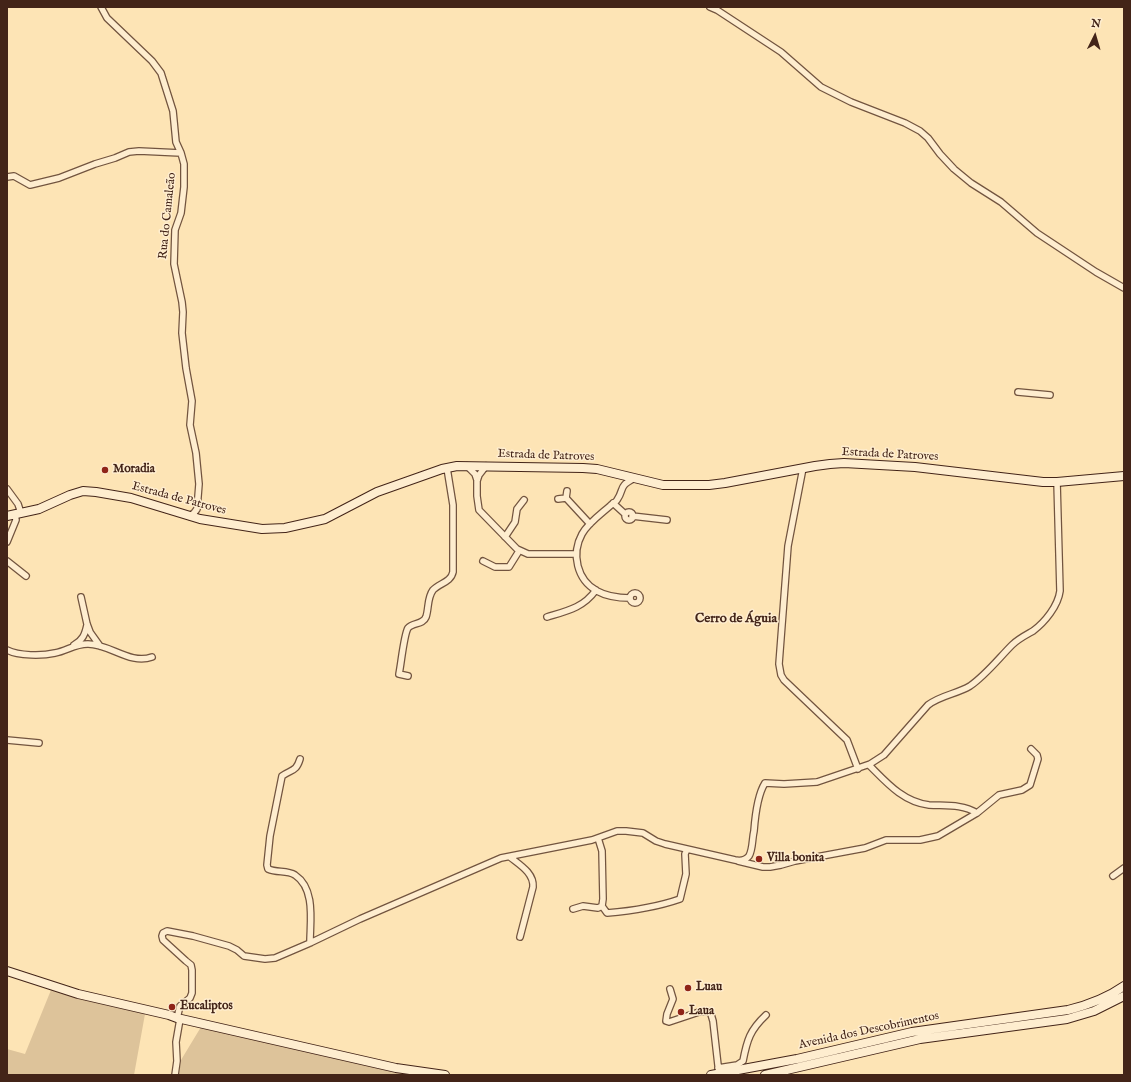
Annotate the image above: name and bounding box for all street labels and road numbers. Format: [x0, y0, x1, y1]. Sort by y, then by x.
street label: Rua do Camaleão [156, 172, 180, 260]
street label: Estrada de Patroves [841, 445, 939, 465]
street label: Estrada de Patroves [497, 447, 595, 465]
street label: Estrada de Patroves [130, 480, 228, 518]
street label: Avenida dos Descobrimentos [798, 1009, 940, 1053]

